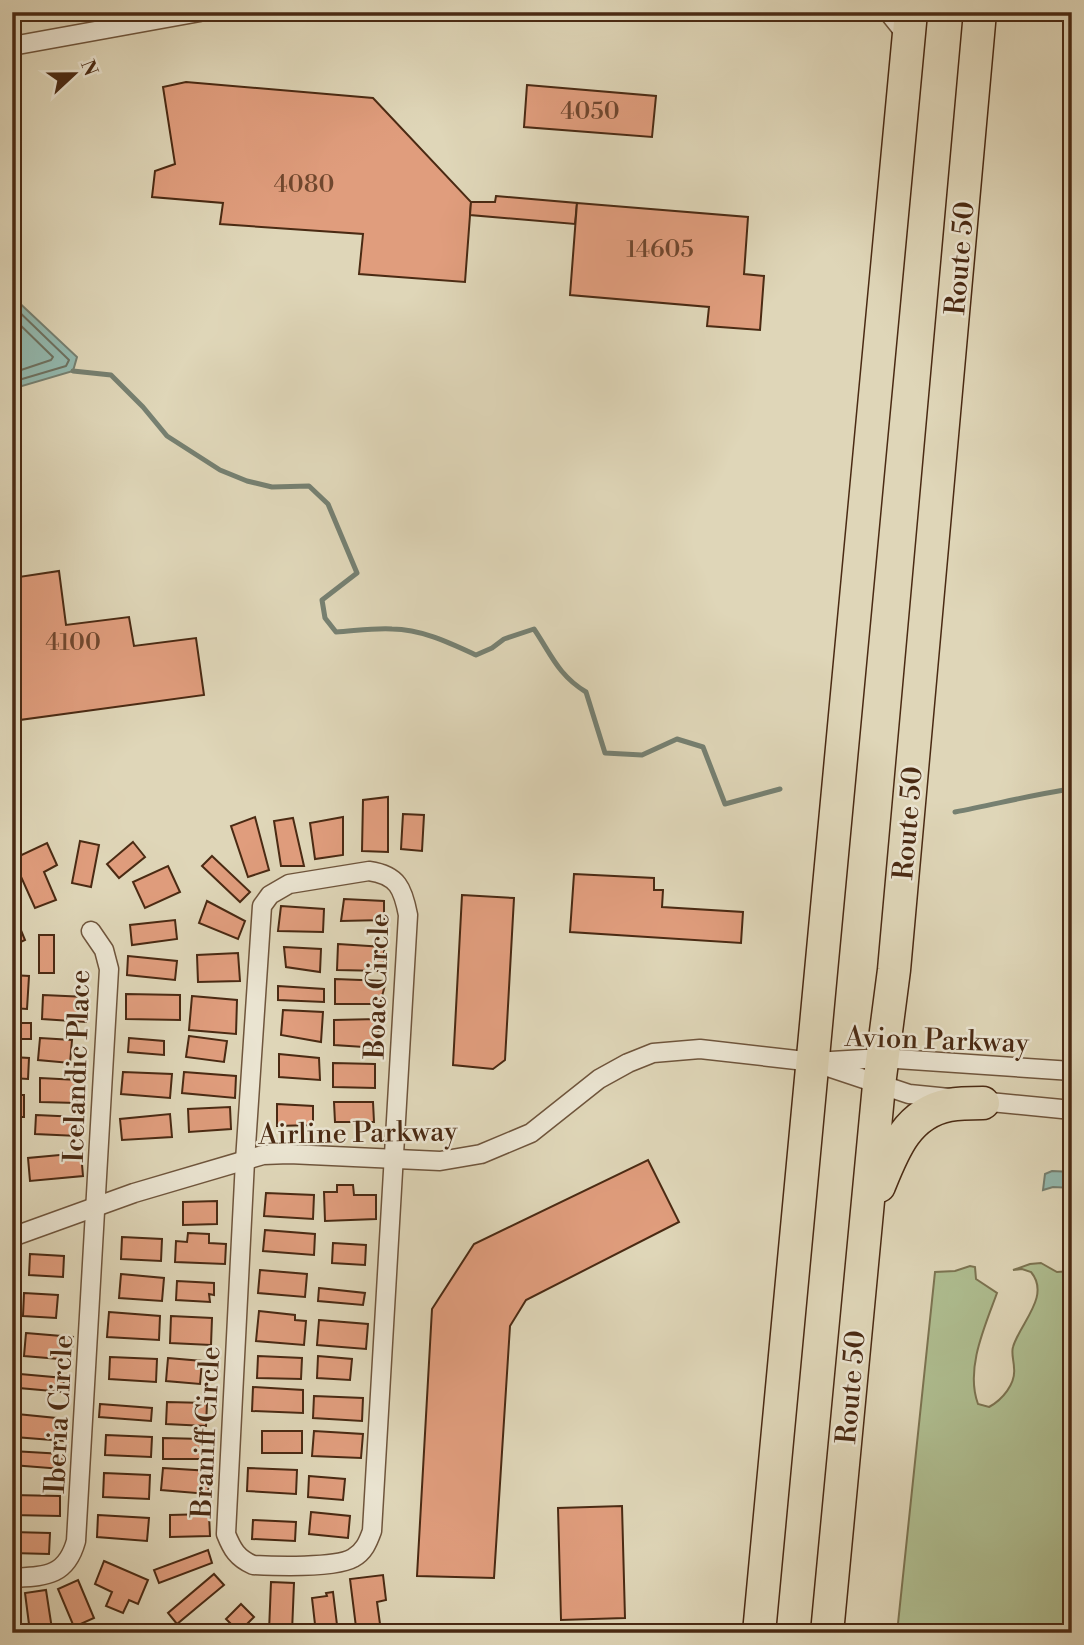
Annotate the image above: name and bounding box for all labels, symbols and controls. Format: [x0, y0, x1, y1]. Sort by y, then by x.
north arrow [38, 38, 108, 108]
text: N [75, 57, 103, 79]
house number: 4050 [560, 97, 620, 127]
house number: 4080 [274, 170, 334, 200]
street label: Route 50 [938, 200, 983, 317]
house number: 14605 [626, 235, 694, 265]
house number: 4100 [45, 628, 101, 658]
street label: Route 50 [886, 765, 931, 882]
street label: Boac Circle [357, 912, 398, 1061]
street label: Icelandic Place [57, 969, 98, 1163]
street label: Avion Parkway [843, 1020, 1030, 1061]
street label: Airline Parkway [257, 1114, 458, 1153]
street label: Route 50 [829, 1329, 874, 1446]
street label: Iberia Circle [38, 1334, 81, 1494]
street label: Braniff Circle [184, 1345, 228, 1520]

